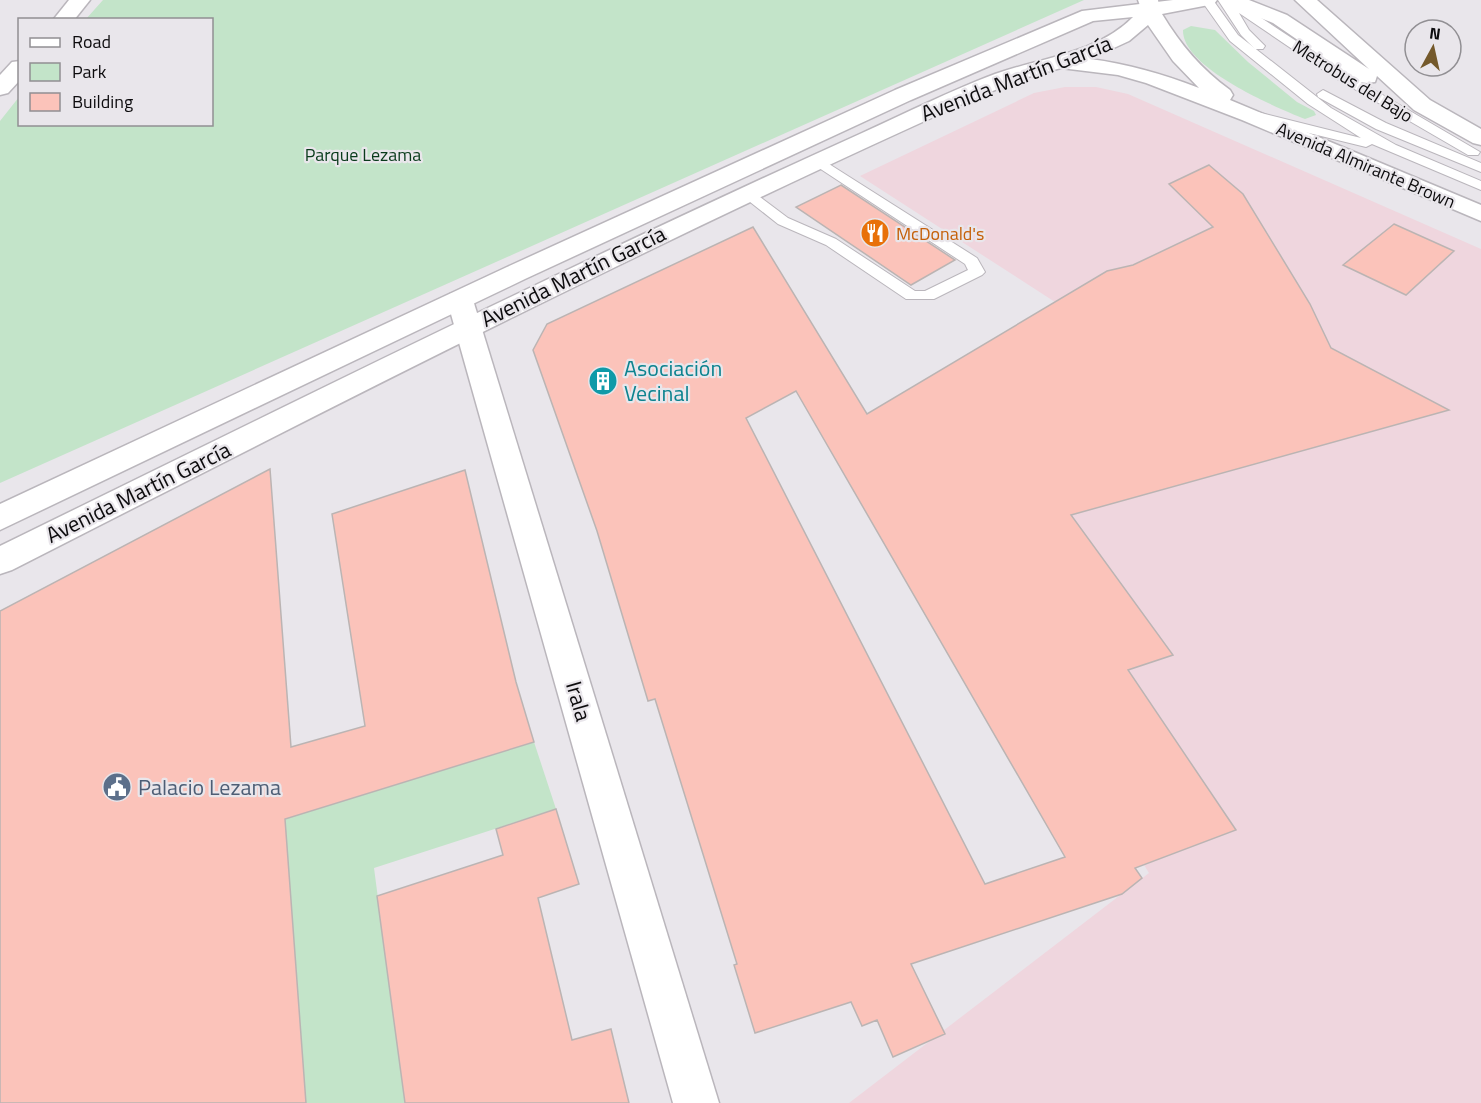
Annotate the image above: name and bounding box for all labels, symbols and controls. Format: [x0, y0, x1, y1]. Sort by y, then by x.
legend [18, 18, 213, 126]
north arrow [1403, 18, 1463, 78]
text: N [1428, 20, 1442, 46]
street label: Avenida Martín García [916, 26, 1116, 130]
text: Road [72, 28, 111, 55]
street label: Metrobus del Bajo [1288, 33, 1418, 129]
text: Park [72, 58, 107, 85]
text: Building [72, 88, 133, 115]
street label: Avenida Almirante Brown [1272, 115, 1460, 215]
park label: Parque Lezama [305, 141, 421, 168]
street label: Avenida Martín García [475, 216, 671, 336]
restaurant icon: McDonald's [859, 217, 891, 249]
place label: McDonald's [896, 220, 984, 247]
place label: Asociación Vecinal [624, 351, 722, 410]
building icon: Asociación Vecinal [587, 365, 619, 397]
street label: Avenida Martín García [40, 432, 236, 552]
street label: Irala [557, 677, 601, 725]
place label: Palacio Lezama [138, 770, 281, 804]
public building icon: Palacio Lezama [101, 771, 133, 803]

